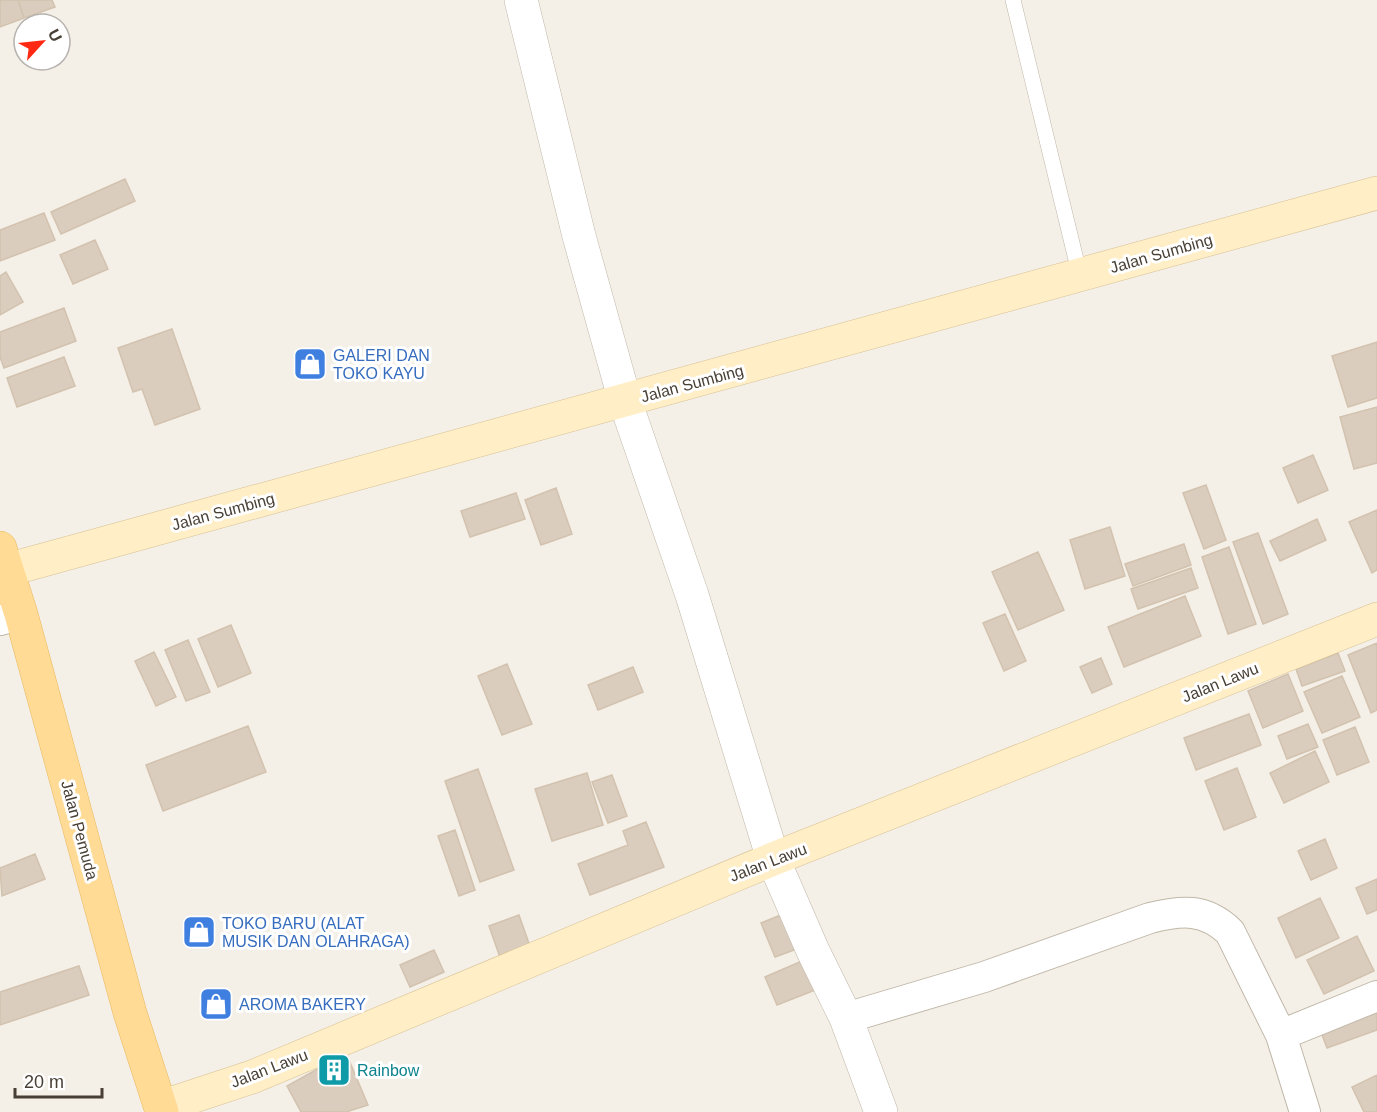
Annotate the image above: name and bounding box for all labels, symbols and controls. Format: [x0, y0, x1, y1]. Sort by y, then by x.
north arrow [12, 12, 72, 72]
text: U [45, 26, 65, 44]
street label: Jalan Sumbing [1108, 231, 1214, 276]
shop icon: GALERI DAN TOKO KAYU [292, 346, 328, 382]
place label: GALERI DAN TOKO KAYU [333, 347, 430, 382]
street label: Jalan Sumbing [639, 362, 745, 405]
street label: Jalan Sumbing [170, 490, 276, 533]
street label: Jalan Lawu [1179, 659, 1261, 706]
street label: Jalan Pemuda [58, 779, 101, 882]
street label: Jalan Lawu [727, 840, 809, 885]
shop icon: TOKO BARU (ALAT MUSIK DAN OLAHRAGA) [181, 914, 217, 950]
place label: TOKO BARU (ALAT MUSIK DAN OLAHRAGA) [222, 915, 410, 950]
shop icon: AROMA BAKERY [198, 986, 234, 1022]
place label: AROMA BAKERY [239, 996, 366, 1013]
street label: Jalan Lawu [228, 1046, 310, 1091]
building icon: Rainbow [316, 1052, 352, 1088]
scale bar [15, 1061, 102, 1099]
place label: Rainbow [357, 1062, 420, 1079]
text: 20 m [24, 1072, 64, 1092]

